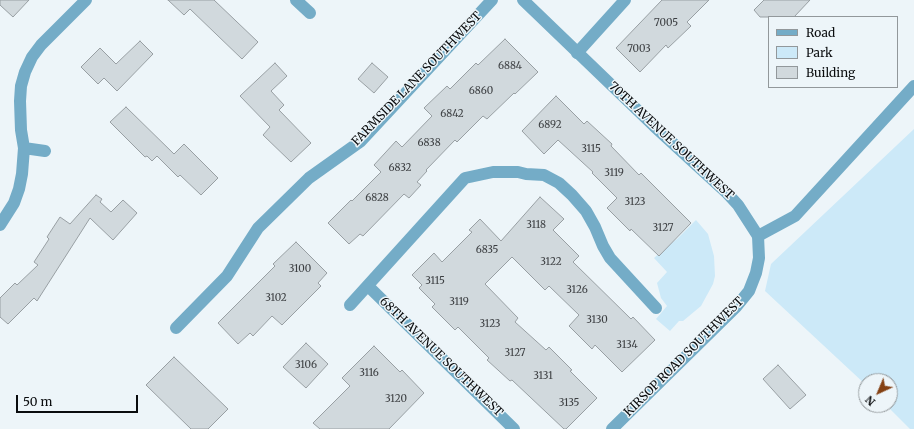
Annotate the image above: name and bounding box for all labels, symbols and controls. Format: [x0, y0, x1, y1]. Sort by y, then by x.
street label: FARMSIDE LANE SOUTHWEST [349, 9, 485, 149]
legend [768, 16, 898, 88]
house number: 7005 [654, 17, 678, 29]
text: Road [806, 25, 835, 40]
house number: 7003 [627, 43, 651, 55]
text: Park [806, 45, 833, 60]
house number: 6884 [498, 60, 522, 72]
text: Building [806, 65, 855, 80]
street label: 70TH AVENUE SOUTHWEST [606, 79, 736, 203]
house number: 6860 [469, 85, 493, 97]
house number: 6842 [440, 108, 464, 120]
house number: 6892 [538, 119, 562, 131]
house number: 6838 [417, 137, 441, 149]
house number: 3115 [581, 143, 601, 155]
house number: 6832 [389, 162, 411, 174]
house number: 3119 [604, 167, 624, 179]
house number: 6828 [365, 192, 389, 204]
house number: 3123 [625, 196, 645, 208]
house number: 3118 [526, 219, 546, 231]
house number: 3127 [652, 222, 674, 234]
house number: 6835 [476, 244, 498, 256]
house number: 3122 [540, 256, 562, 268]
house number: 3100 [289, 263, 311, 275]
house number: 3115 [425, 275, 445, 287]
house number: 3126 [566, 284, 588, 296]
house number: 3102 [265, 292, 287, 304]
street label: 68TH AVENUE SOUTHWEST [376, 294, 506, 420]
street label: KIRSOP ROAD SOUTHWEST [621, 294, 747, 420]
house number: 3119 [449, 296, 469, 308]
house number: 3130 [586, 314, 608, 326]
house number: 3123 [480, 318, 500, 330]
house number: 3134 [616, 339, 638, 351]
house number: 3127 [504, 347, 526, 359]
house number: 3106 [295, 359, 317, 371]
house number: 3116 [359, 367, 379, 379]
house number: 3131 [533, 370, 553, 382]
north arrow [858, 373, 898, 413]
scale bar [18, 387, 140, 413]
house number: 3120 [385, 393, 407, 405]
text: N [862, 393, 878, 409]
text: 50 m [23, 394, 52, 409]
house number: 3135 [559, 397, 579, 409]

